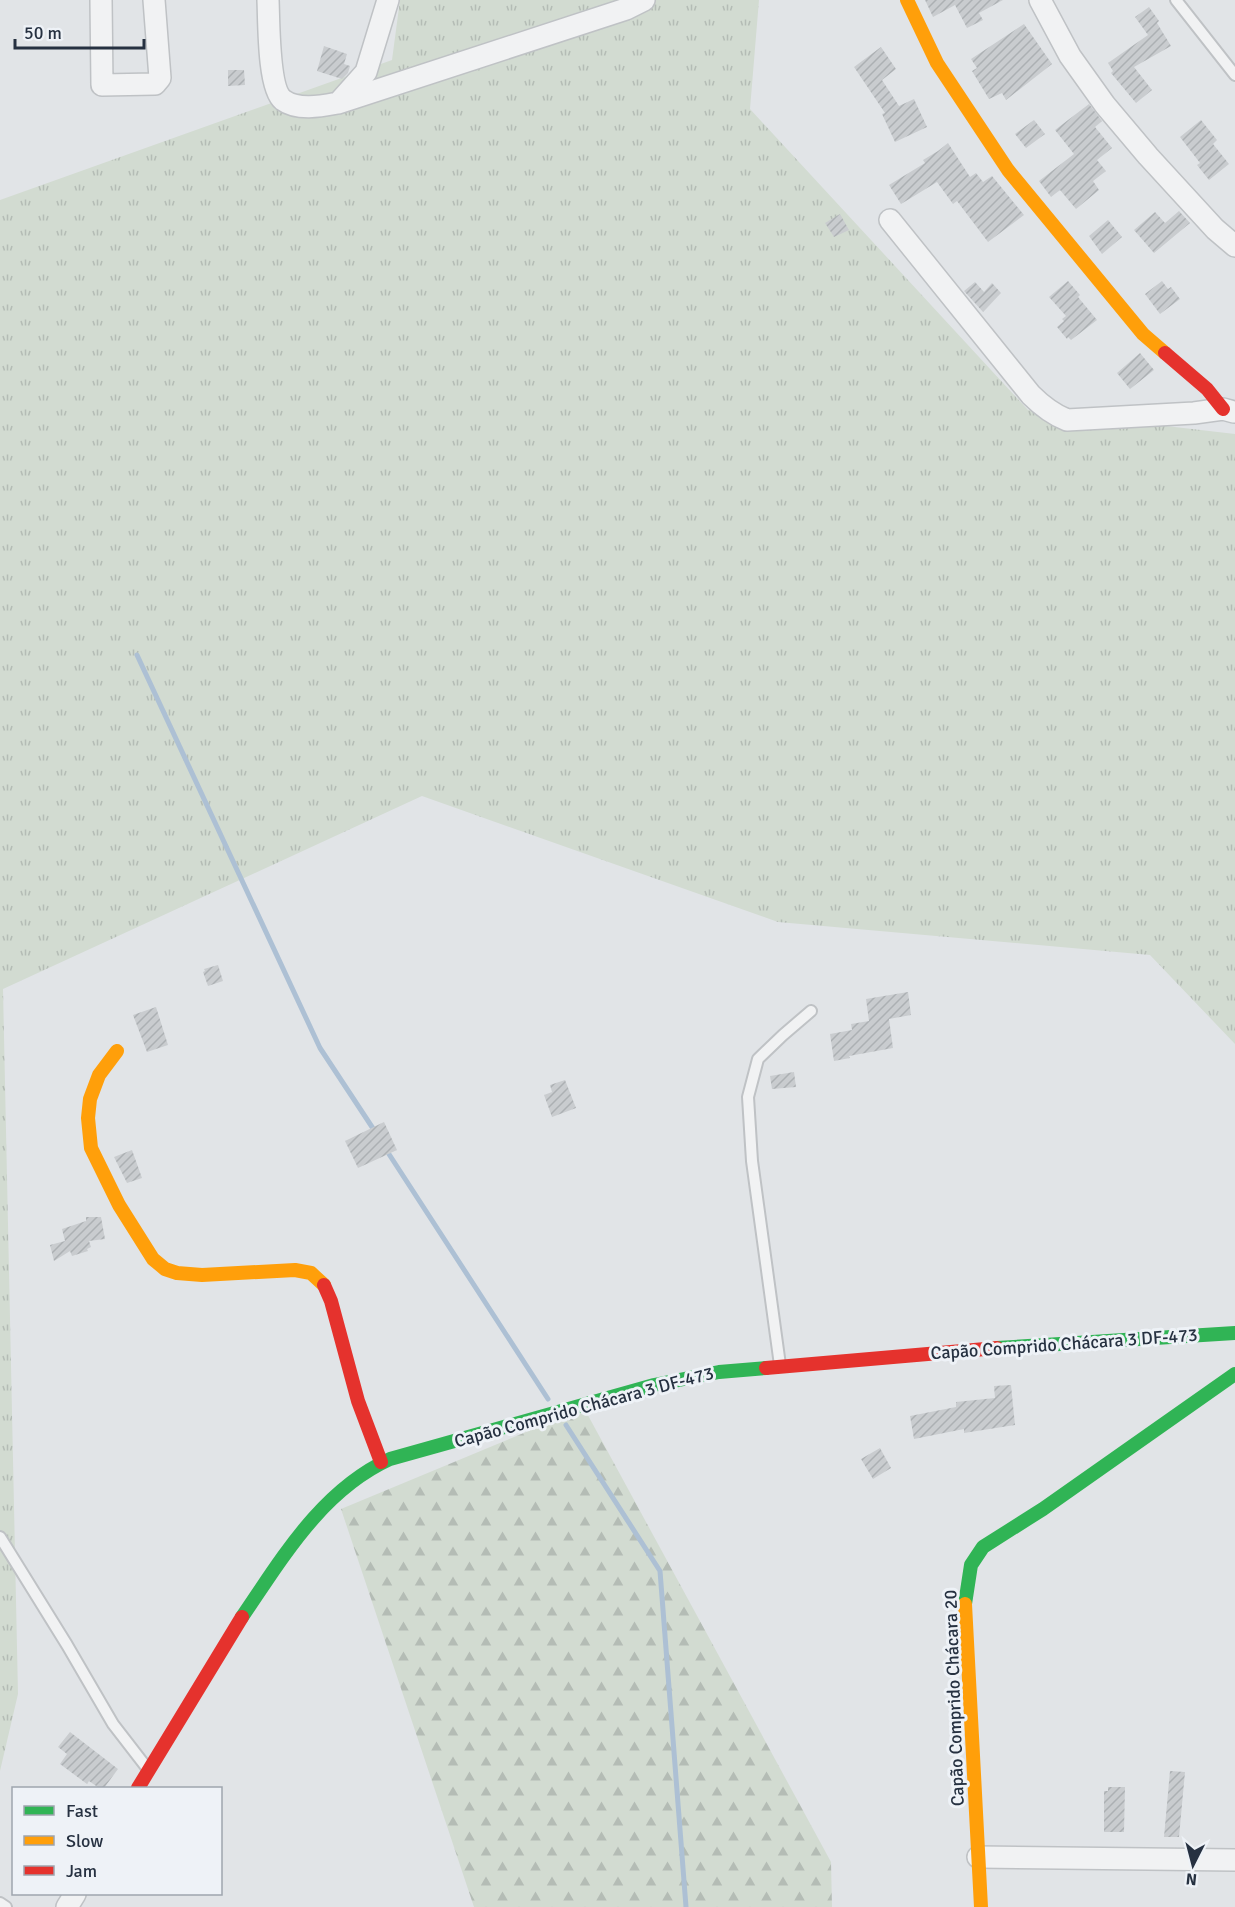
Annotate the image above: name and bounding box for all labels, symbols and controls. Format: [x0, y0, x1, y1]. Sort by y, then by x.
scale bar [15, 12, 144, 50]
text: 50 m [24, 22, 62, 44]
street label: Capão Comprido Chácara 3 DF-473 [930, 1324, 1198, 1364]
street label: Capão Comprido Chácara 3 DF-473 [452, 1362, 716, 1452]
street label: Capão Comprido Chácara 20 [939, 1589, 969, 1807]
legend [12, 1787, 222, 1895]
text: Fast [66, 1800, 98, 1822]
text: Slow [66, 1830, 103, 1852]
north arrow [1163, 1835, 1223, 1895]
text: Jam [66, 1860, 97, 1882]
text: N [1185, 1868, 1198, 1889]

